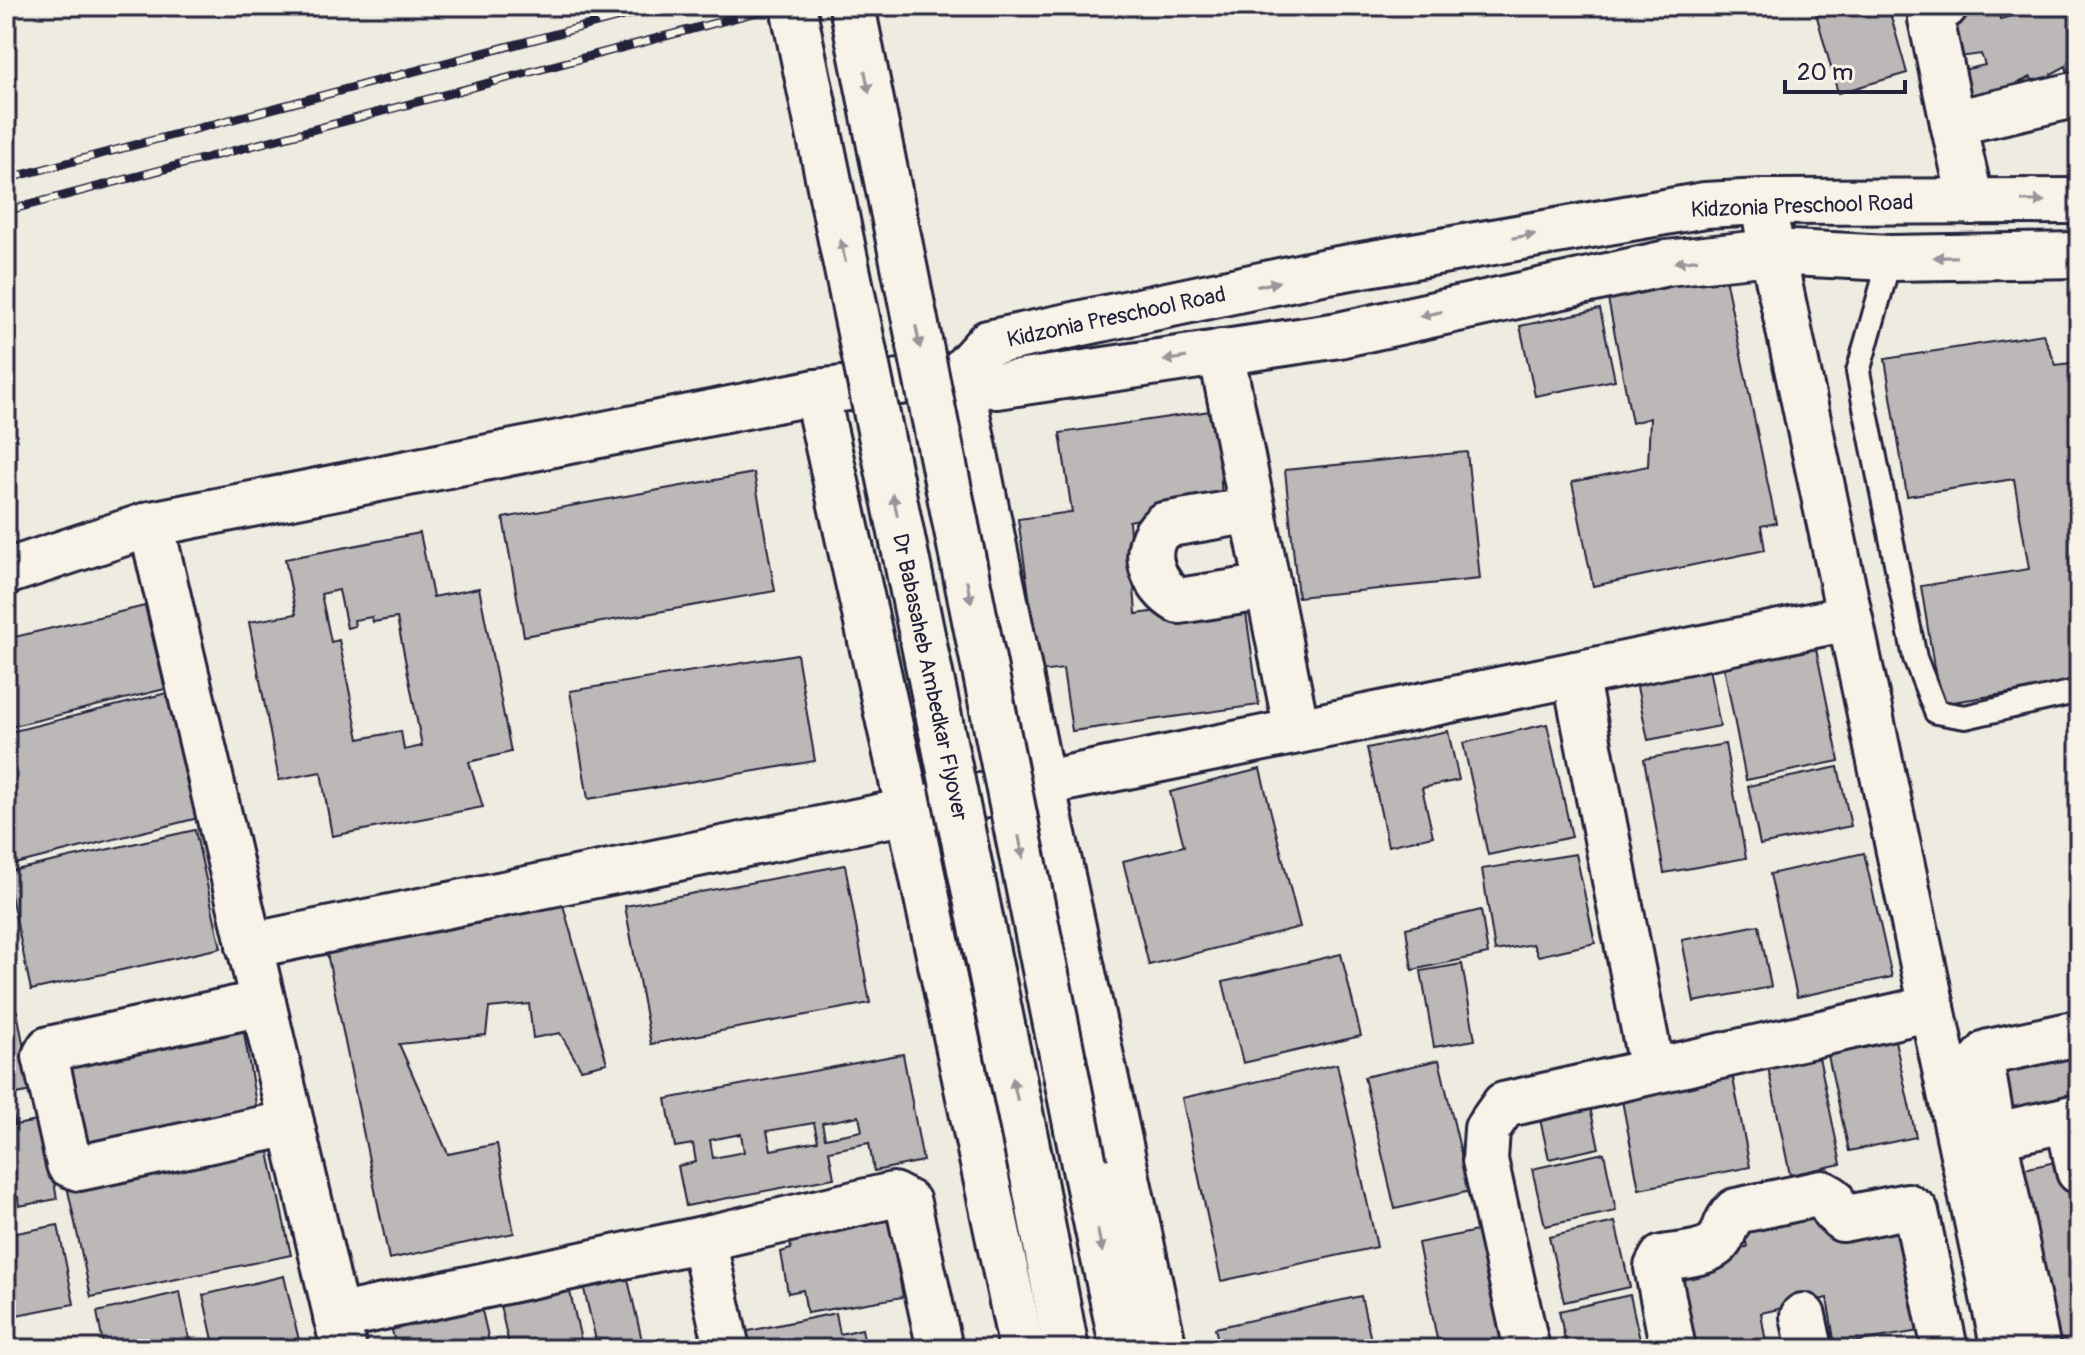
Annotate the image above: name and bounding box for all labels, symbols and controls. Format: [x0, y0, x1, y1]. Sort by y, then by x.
scale bar [1785, 44, 1905, 94]
text: 20 m [1797, 58, 1853, 87]
one-way arrow [861, 70, 874, 95]
street label: Kidzonia Preschool Road [1690, 188, 1914, 224]
one-way arrow [2021, 195, 2046, 207]
one-way arrow [1511, 230, 1536, 242]
one-way arrow [836, 238, 849, 263]
one-way arrow [1932, 251, 1957, 263]
one-way arrow [1673, 255, 1698, 268]
one-way arrow [1256, 277, 1281, 289]
street label: Kidzonia Preschool Road [1004, 280, 1228, 354]
one-way arrow [1419, 308, 1444, 321]
one-way arrow [912, 325, 925, 350]
one-way arrow [1162, 353, 1187, 366]
one-way arrow [889, 493, 901, 518]
street label: Dr Babasaheb Ambedkar Flyover [886, 531, 974, 824]
one-way arrow [964, 580, 976, 605]
one-way arrow [1015, 835, 1027, 860]
one-way arrow [1008, 1077, 1021, 1102]
one-way arrow [1094, 1228, 1107, 1253]

